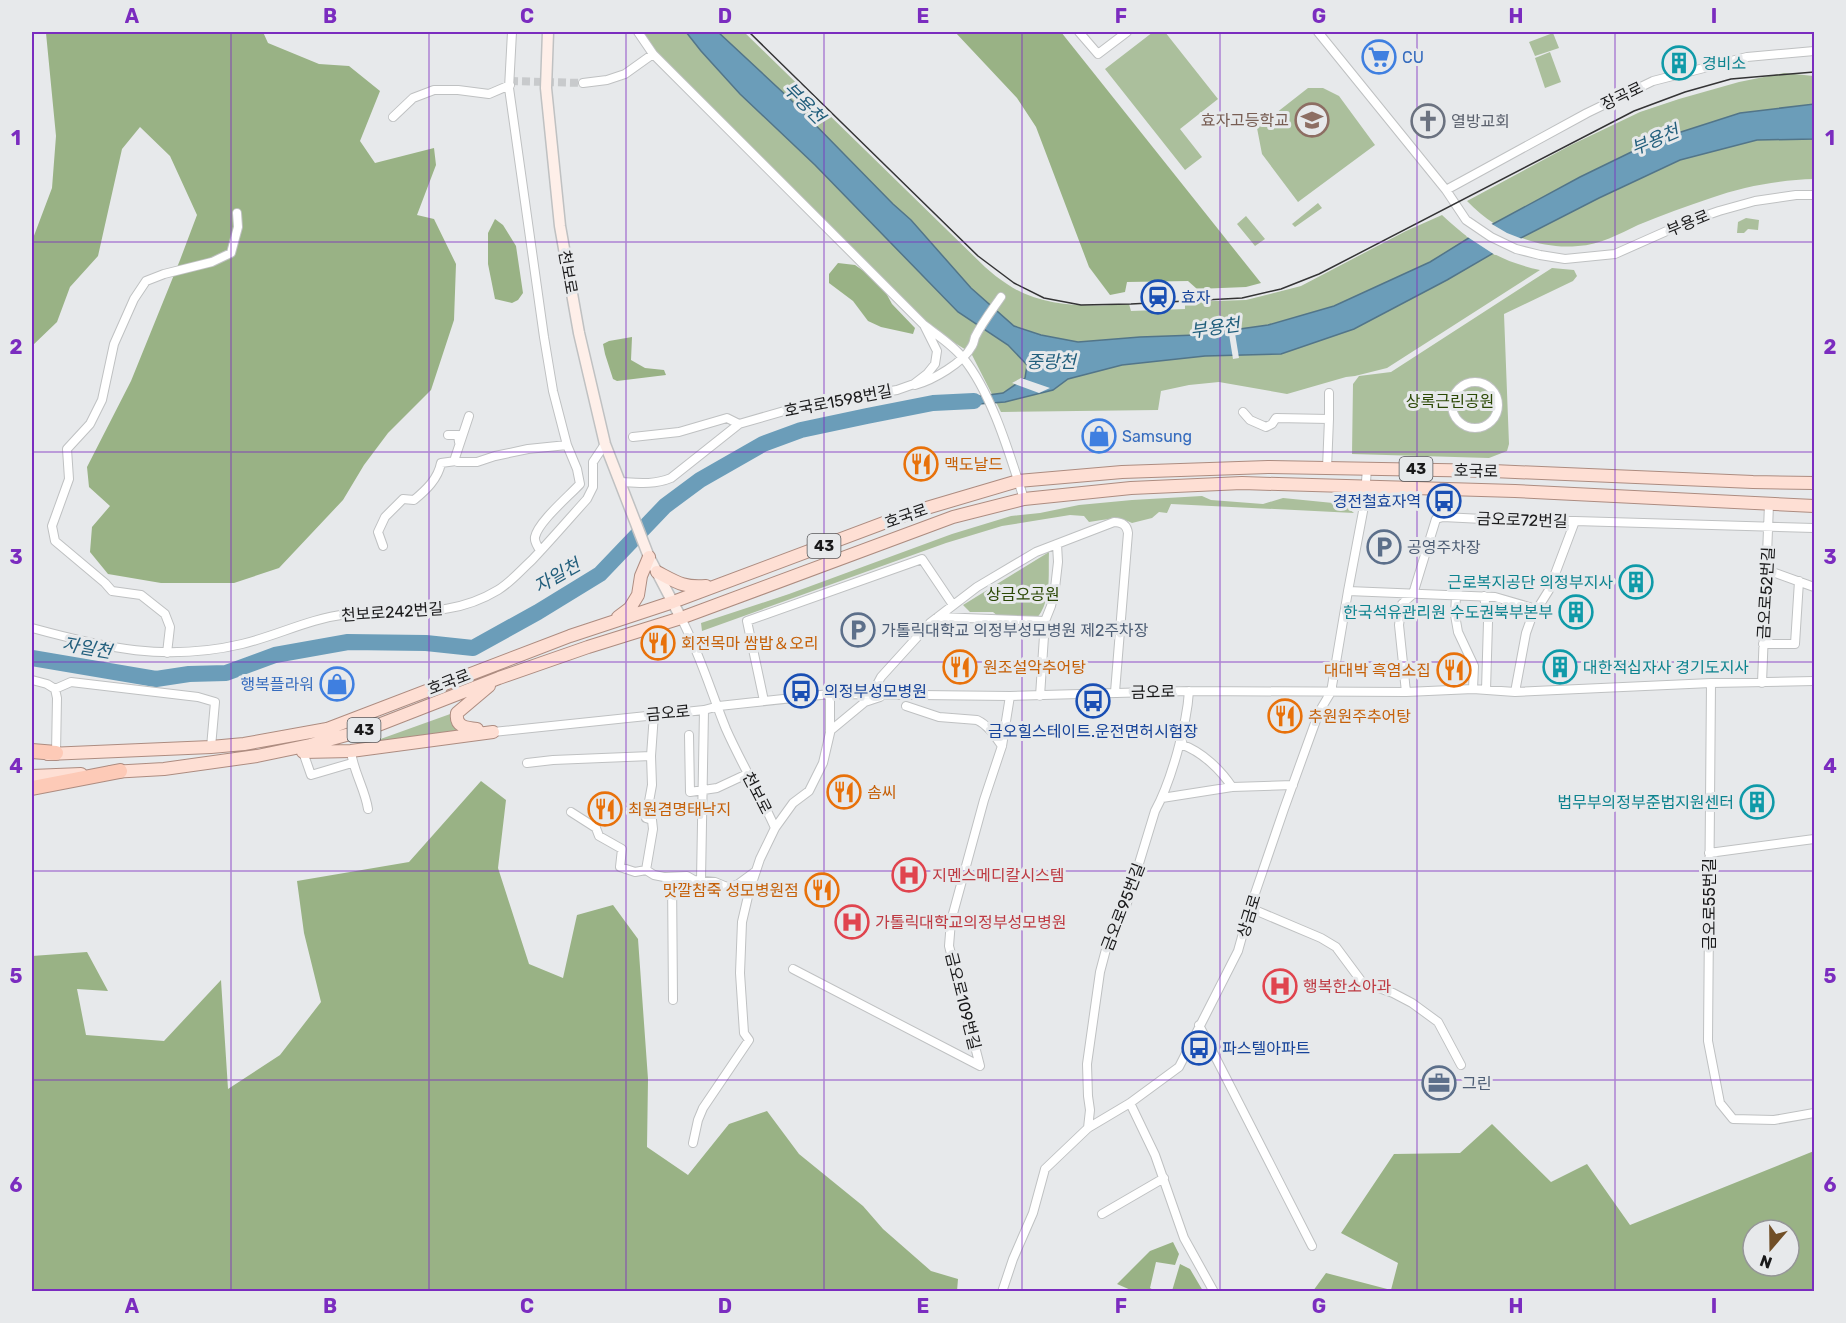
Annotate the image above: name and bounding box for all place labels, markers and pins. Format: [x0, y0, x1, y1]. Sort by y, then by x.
supermarket icon: CU [1361, 39, 1397, 75]
building icon: 경비소 [1661, 45, 1697, 81]
place label: CU [1402, 48, 1424, 67]
place label: 경비소 [1702, 54, 1746, 73]
school or university icon: 효자고등학교 [1294, 102, 1330, 138]
church icon: 열방교회 [1410, 103, 1446, 139]
place label: 효자고등학교 [1201, 111, 1289, 130]
place label: 열방교회 [1451, 112, 1510, 131]
station icon: 효자 [1140, 279, 1176, 315]
place label: 효자 [1181, 288, 1211, 307]
shop icon: Samsung [1081, 418, 1117, 454]
place label: Samsung [1122, 427, 1192, 446]
restaurant icon: 맥도날드 [903, 446, 939, 482]
place label: 맥도날드 [944, 455, 1003, 474]
bus stop icon: 경전철효자역 [1426, 483, 1462, 519]
place label: 경전철효자역 [1333, 492, 1421, 511]
parking icon: 공영주차장 [1366, 529, 1402, 565]
place label: 공영주차장 [1407, 538, 1481, 557]
building icon: 근로복지공단 의정부지사 [1618, 564, 1654, 600]
place label: 근로복지공단 의정부지사 [1447, 573, 1613, 592]
building icon: 한국석유관리원 수도권북부본부 [1558, 594, 1594, 630]
place label: 한국석유관리원 수도권북부본부 [1343, 603, 1553, 622]
parking icon: 가톨릭대학교 의정부성모병원 제2주차장 [840, 612, 876, 648]
place label: 가톨릭대학교 의정부성모병원 제2주차장 [881, 621, 1149, 640]
restaurant icon: 회전목마 쌈밥＆오리 [640, 625, 676, 661]
place label: 회전목마 쌈밥＆오리 [681, 634, 819, 653]
restaurant icon: 원조설악추어탕 [942, 649, 978, 685]
building icon: 대한적십자사 경기도지사 [1542, 649, 1578, 685]
restaurant icon: 대대박 흑염소집 [1436, 652, 1472, 688]
place label: 원조설악추어탕 [983, 658, 1086, 677]
place label: 대한적십자사 경기도지사 [1583, 658, 1749, 677]
place label: 대대박 흑염소집 [1324, 661, 1431, 680]
shop icon: 행복플라워 [319, 666, 355, 702]
bus stop icon: 의정부성모병원 [783, 673, 819, 709]
place label: 행복플라워 [240, 675, 314, 694]
place label: 의정부성모병원 [824, 682, 927, 701]
bus stop icon: 금오힐스테이트.운전면허시험장 [1075, 683, 1111, 719]
restaurant icon: 추원원주추어탕 [1267, 698, 1303, 734]
place label: 추원원주추어탕 [1308, 707, 1411, 726]
place label: 금오힐스테이트.운전면허시험장 [988, 722, 1198, 741]
restaurant icon: 솜씨 [826, 774, 862, 810]
place label: 솜씨 [867, 783, 896, 802]
building icon: 법무부의정부준법지원센터 [1739, 784, 1775, 820]
restaurant icon: 최원겸명태낙지 [587, 791, 623, 827]
place label: 법무부의정부준법지원센터 [1557, 793, 1734, 812]
place label: 최원겸명태낙지 [628, 800, 731, 819]
hospital icon: 지멘스메디칼시스템 [891, 857, 927, 893]
place label: 지멘스메디칼시스템 [932, 866, 1064, 885]
restaurant icon: 맛깔참죽 성모병원점 [804, 872, 840, 908]
place label: 맛깔참죽 성모병원점 [663, 881, 799, 900]
hospital icon: 가톨릭대학교의정부성모병원 [834, 904, 870, 940]
place label: 가톨릭대학교의정부성모병원 [875, 913, 1066, 932]
hospital icon: 행복한소아과 [1262, 968, 1298, 1004]
place label: 행복한소아과 [1303, 977, 1392, 996]
bus stop icon: 파스텔아파트 [1181, 1030, 1217, 1066]
place label: 파스텔아파트 [1222, 1039, 1310, 1058]
office icon: 그린 [1421, 1065, 1457, 1101]
place label: 그린 [1462, 1074, 1491, 1093]

